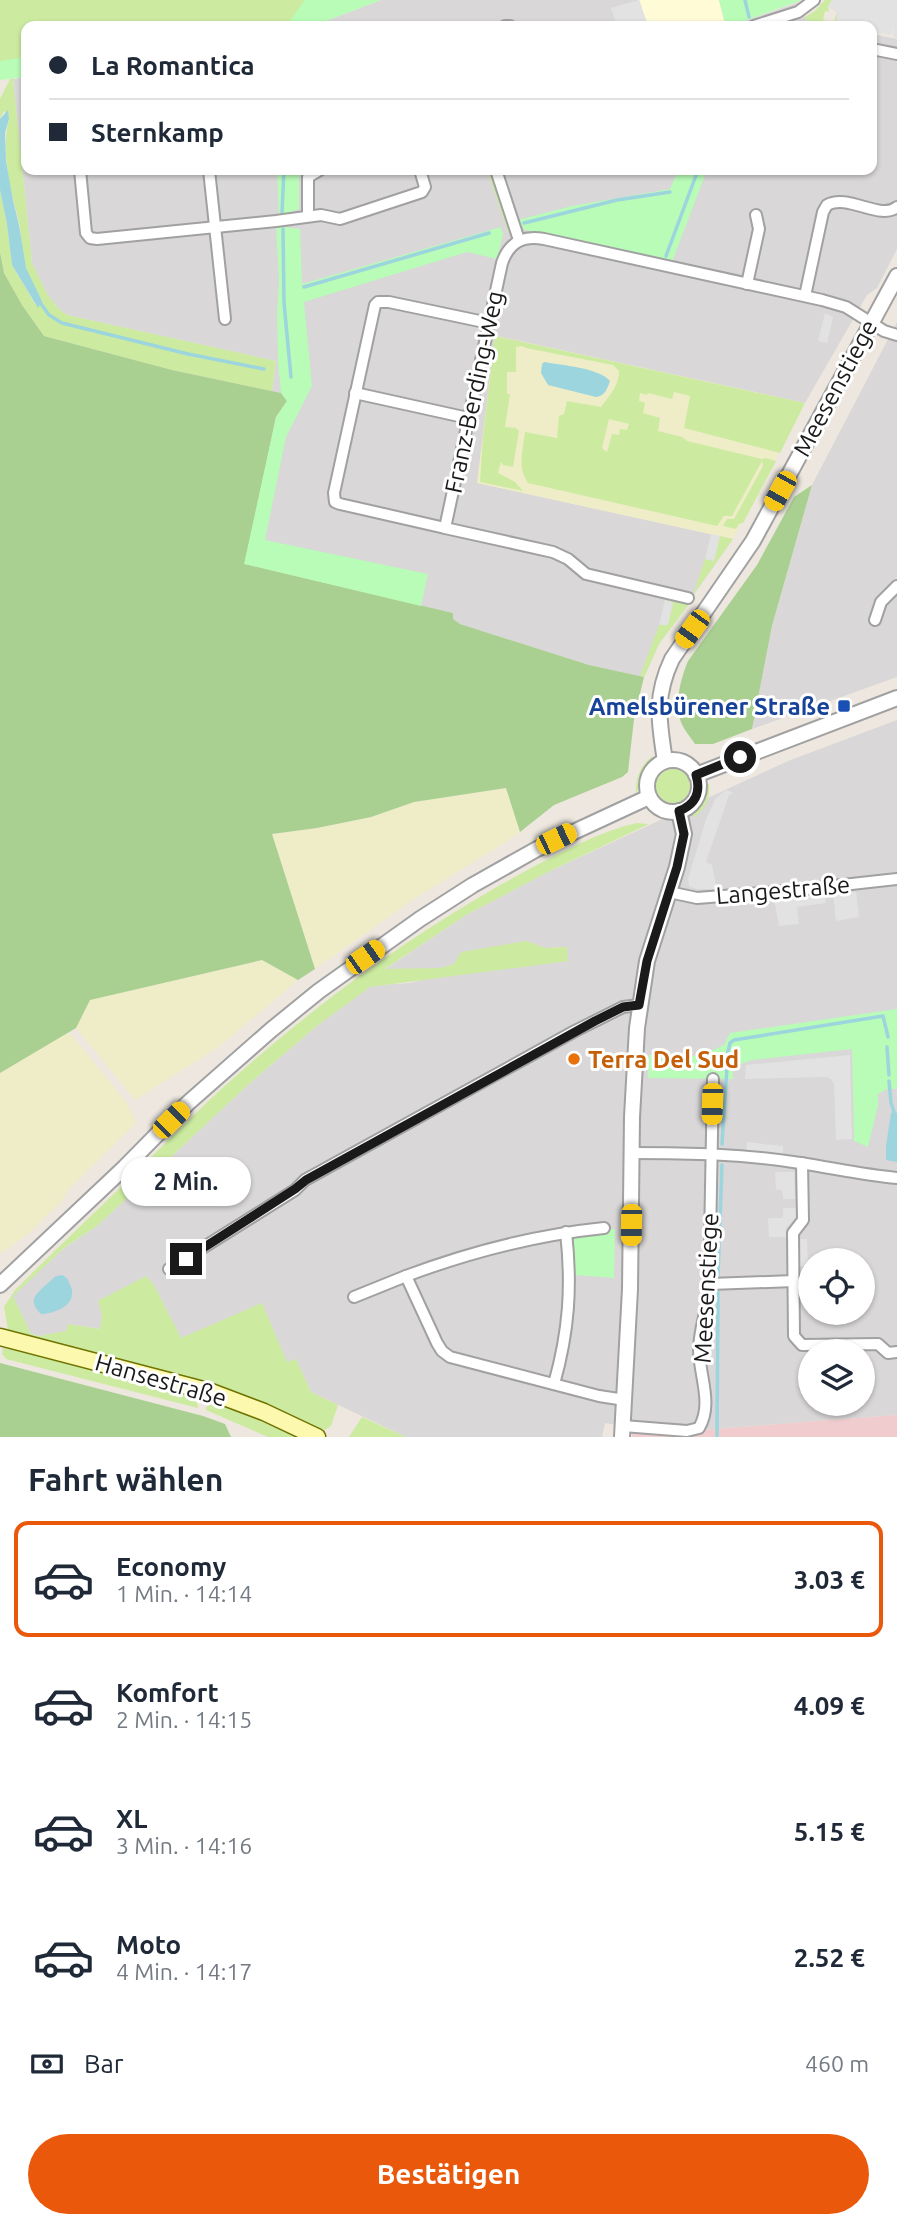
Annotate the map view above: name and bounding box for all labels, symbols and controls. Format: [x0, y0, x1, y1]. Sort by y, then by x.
text: La Romantica [91, 51, 255, 80]
text: Sternkamp [91, 118, 224, 147]
street label: Franz-Berding-Weg [439, 288, 509, 496]
street label: Meesenstiege [788, 315, 882, 461]
car [761, 468, 800, 514]
car [672, 606, 713, 652]
place label: Amelsbürener Straße [589, 693, 830, 720]
marker: Amelsbürener Straße [836, 698, 852, 714]
route start [724, 741, 756, 773]
car [533, 820, 580, 858]
street label: Langestraße [715, 871, 851, 909]
car [342, 936, 389, 978]
place label: Terra Del Sud [588, 1046, 739, 1073]
marker: Terra Del Sud [566, 1051, 582, 1067]
car [701, 1083, 724, 1125]
car [149, 1098, 194, 1142]
callout: 2 Min. [121, 1158, 251, 1206]
text: 2 Min. [154, 1169, 218, 1194]
car [621, 1204, 642, 1246]
street label: Meesenstiege [689, 1212, 723, 1364]
route end [170, 1243, 202, 1275]
map controls [798, 1248, 875, 1416]
button: locate [798, 1248, 875, 1325]
button: layers [798, 1339, 875, 1416]
street label: Hansestraße [92, 1348, 230, 1412]
text: Fahrt wählen [28, 1461, 223, 1497]
icon: car [32, 1548, 95, 1611]
text: Economy [116, 1552, 226, 1581]
text: 3.03 € [794, 1565, 865, 1594]
text: 1 Min. · 14:14 [116, 1581, 252, 1606]
icon: car [32, 1674, 95, 1737]
text: Komfort [116, 1678, 219, 1707]
text: 4.09 € [794, 1691, 865, 1720]
text: 2 Min. · 14:15 [116, 1707, 252, 1732]
icon: car [32, 1800, 95, 1863]
text: XL [116, 1804, 147, 1833]
text: 5.15 € [794, 1817, 865, 1846]
text: 3 Min. · 14:16 [116, 1833, 252, 1858]
icon: car [32, 1926, 95, 1989]
text: Moto [116, 1930, 181, 1959]
text: 2.52 € [794, 1943, 865, 1972]
text: 4 Min. · 14:17 [116, 1959, 252, 1984]
icon: cash [28, 2045, 66, 2083]
text: Bar [84, 2049, 124, 2078]
text: 460 m [805, 2051, 869, 2076]
button: Bestätigen [28, 2134, 869, 2214]

